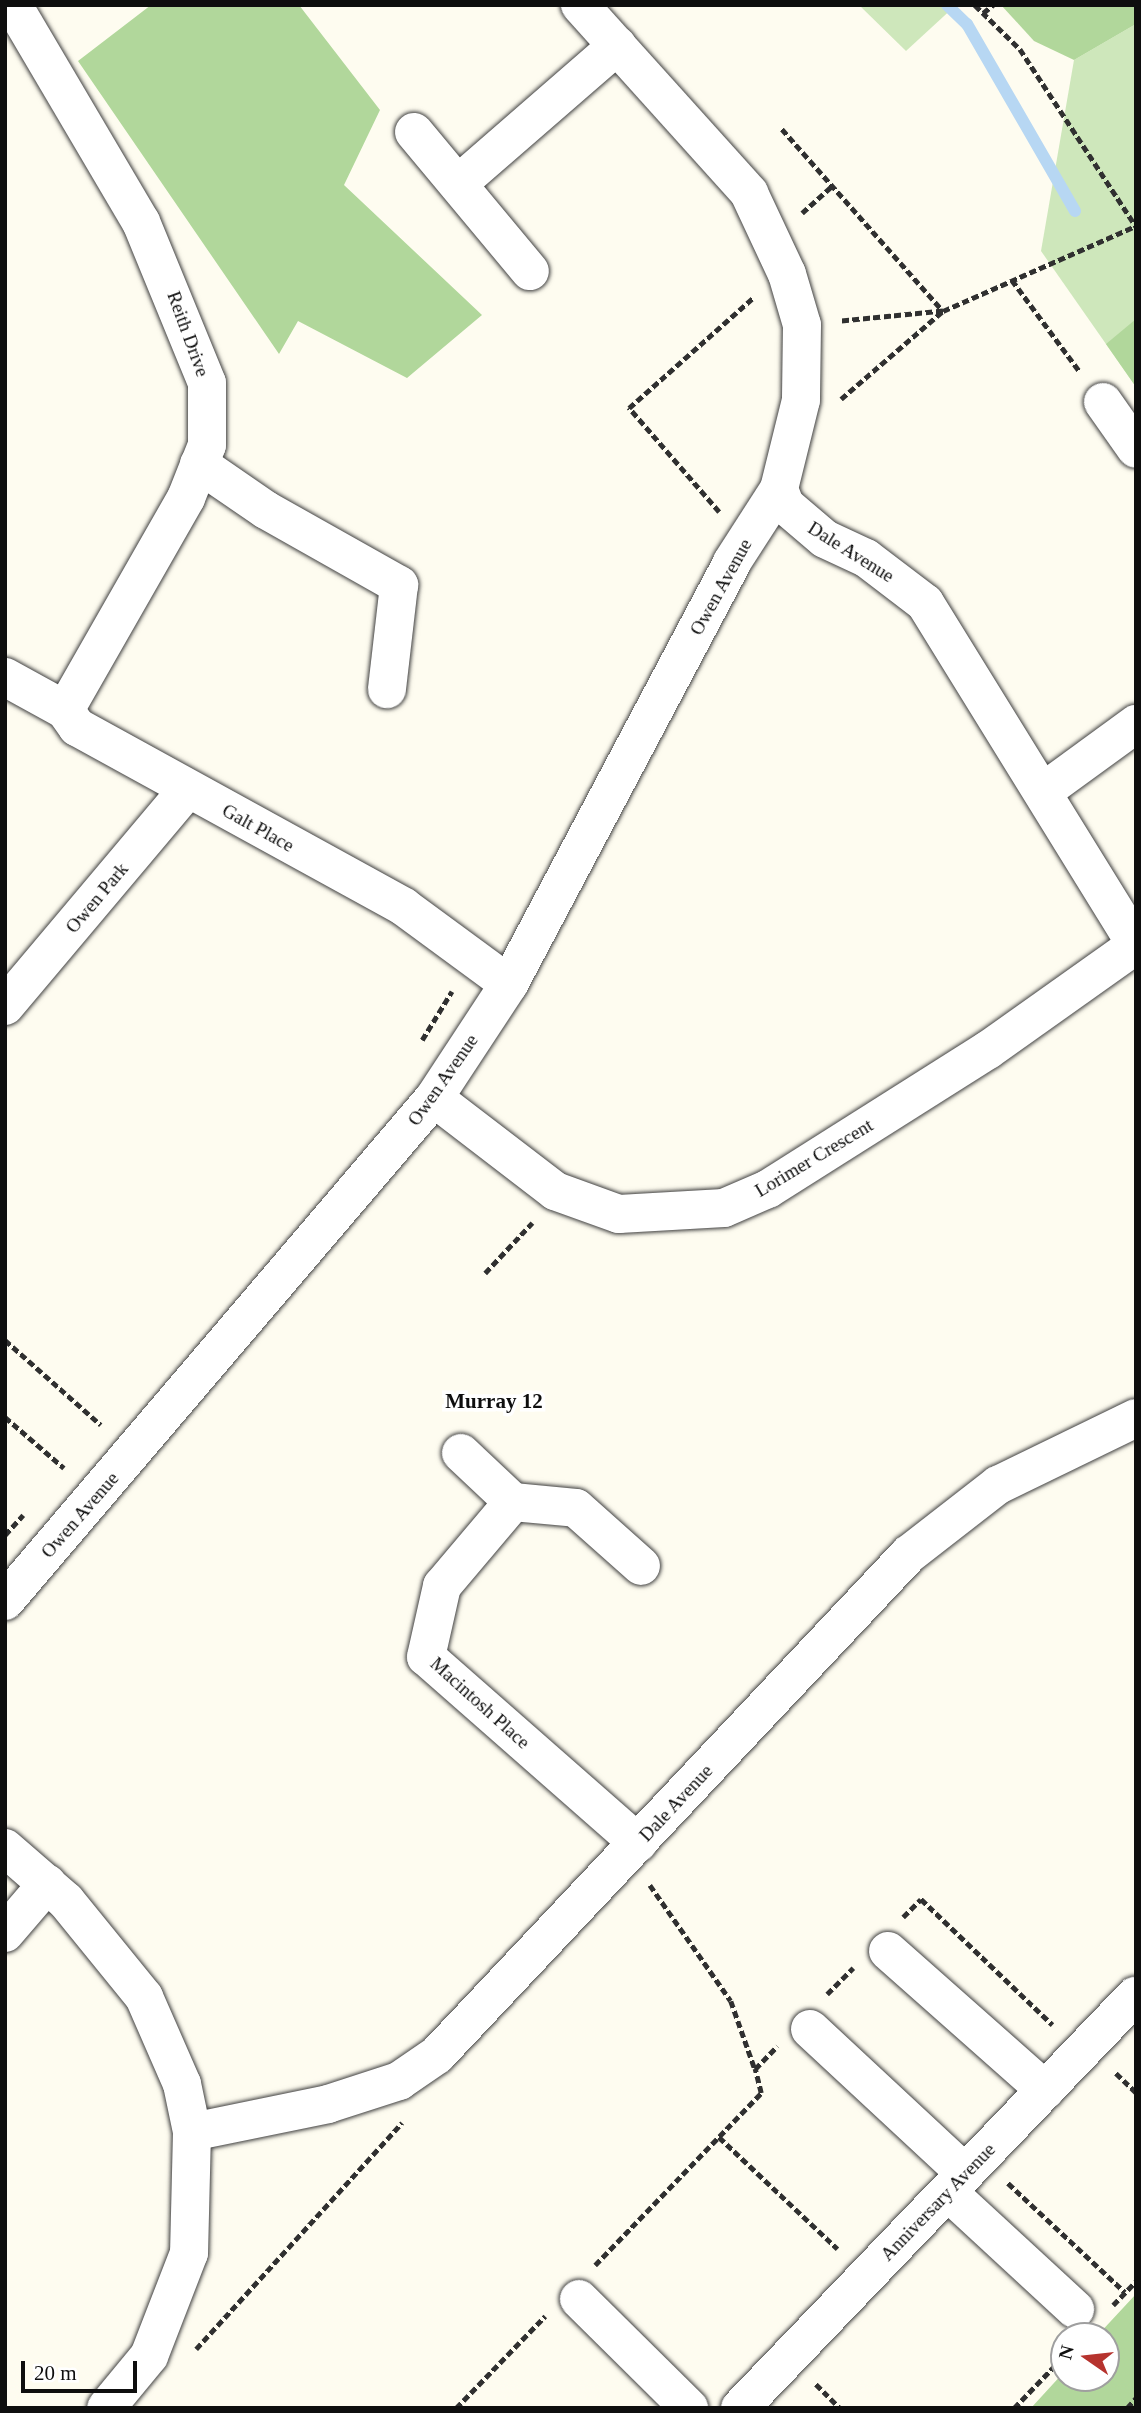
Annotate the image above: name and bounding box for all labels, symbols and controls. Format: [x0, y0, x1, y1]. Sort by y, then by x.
street label: Reith Drive [162, 288, 214, 380]
street label: Dale Avenue [803, 516, 899, 588]
street label: Owen Avenue [685, 534, 757, 640]
street label: Galt Place [218, 799, 298, 857]
street label: Owen Park [61, 858, 133, 938]
street label: Owen Avenue [403, 1029, 483, 1131]
street label: Lorimer Crescent [751, 1114, 877, 1202]
district label: Murray 12 [445, 1388, 543, 1414]
street label: Owen Avenue [36, 1467, 124, 1563]
street label: Macintosh Place [426, 1652, 534, 1754]
street label: Dale Avenue [634, 1759, 718, 1847]
street label: Anniversary Avenue [875, 2138, 1001, 2266]
north arrow [1050, 2322, 1120, 2392]
text: N [1054, 2343, 1078, 2361]
scale bar [24, 2346, 140, 2390]
text: 20 m [34, 2361, 77, 2385]

